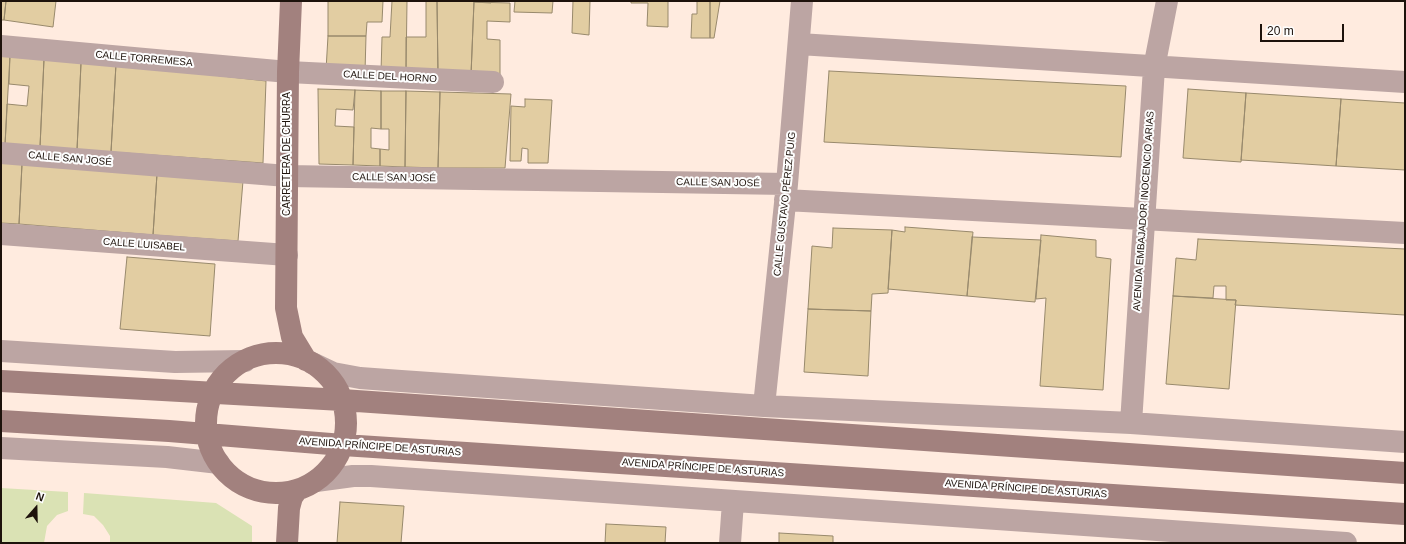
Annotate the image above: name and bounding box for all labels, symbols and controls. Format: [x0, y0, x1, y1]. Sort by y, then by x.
scale bar [1262, 16, 1346, 42]
text: 20 m [1267, 24, 1294, 38]
street label: CALLE TORREMESA [95, 49, 193, 69]
street label: CALLE DEL HORNO [343, 69, 437, 85]
street label: CARRETERA DE CHURRA [281, 92, 293, 216]
street label: AVENIDA EMBAJADOR INOCENCIO ARIAS [1131, 111, 1157, 311]
street label: CALLE GUSTAVO PÉREZ PUIG [771, 131, 799, 277]
street label: CALLE SAN JOSÉ [28, 149, 112, 169]
street label: CALLE SAN JOSÉ [352, 171, 436, 185]
street label: CALLE SAN JOSÉ [676, 176, 760, 190]
street label: CALLE LUISABEL [103, 236, 185, 254]
street label: AVENIDA PRÍNCIPE DE ASTURIAS [298, 435, 462, 459]
street label: AVENIDA PRÍNCIPE DE ASTURIAS [621, 456, 785, 480]
street label: AVENIDA PRÍNCIPE DE ASTURIAS [944, 477, 1108, 501]
north arrow [16, 488, 56, 528]
text: N [34, 490, 46, 504]

